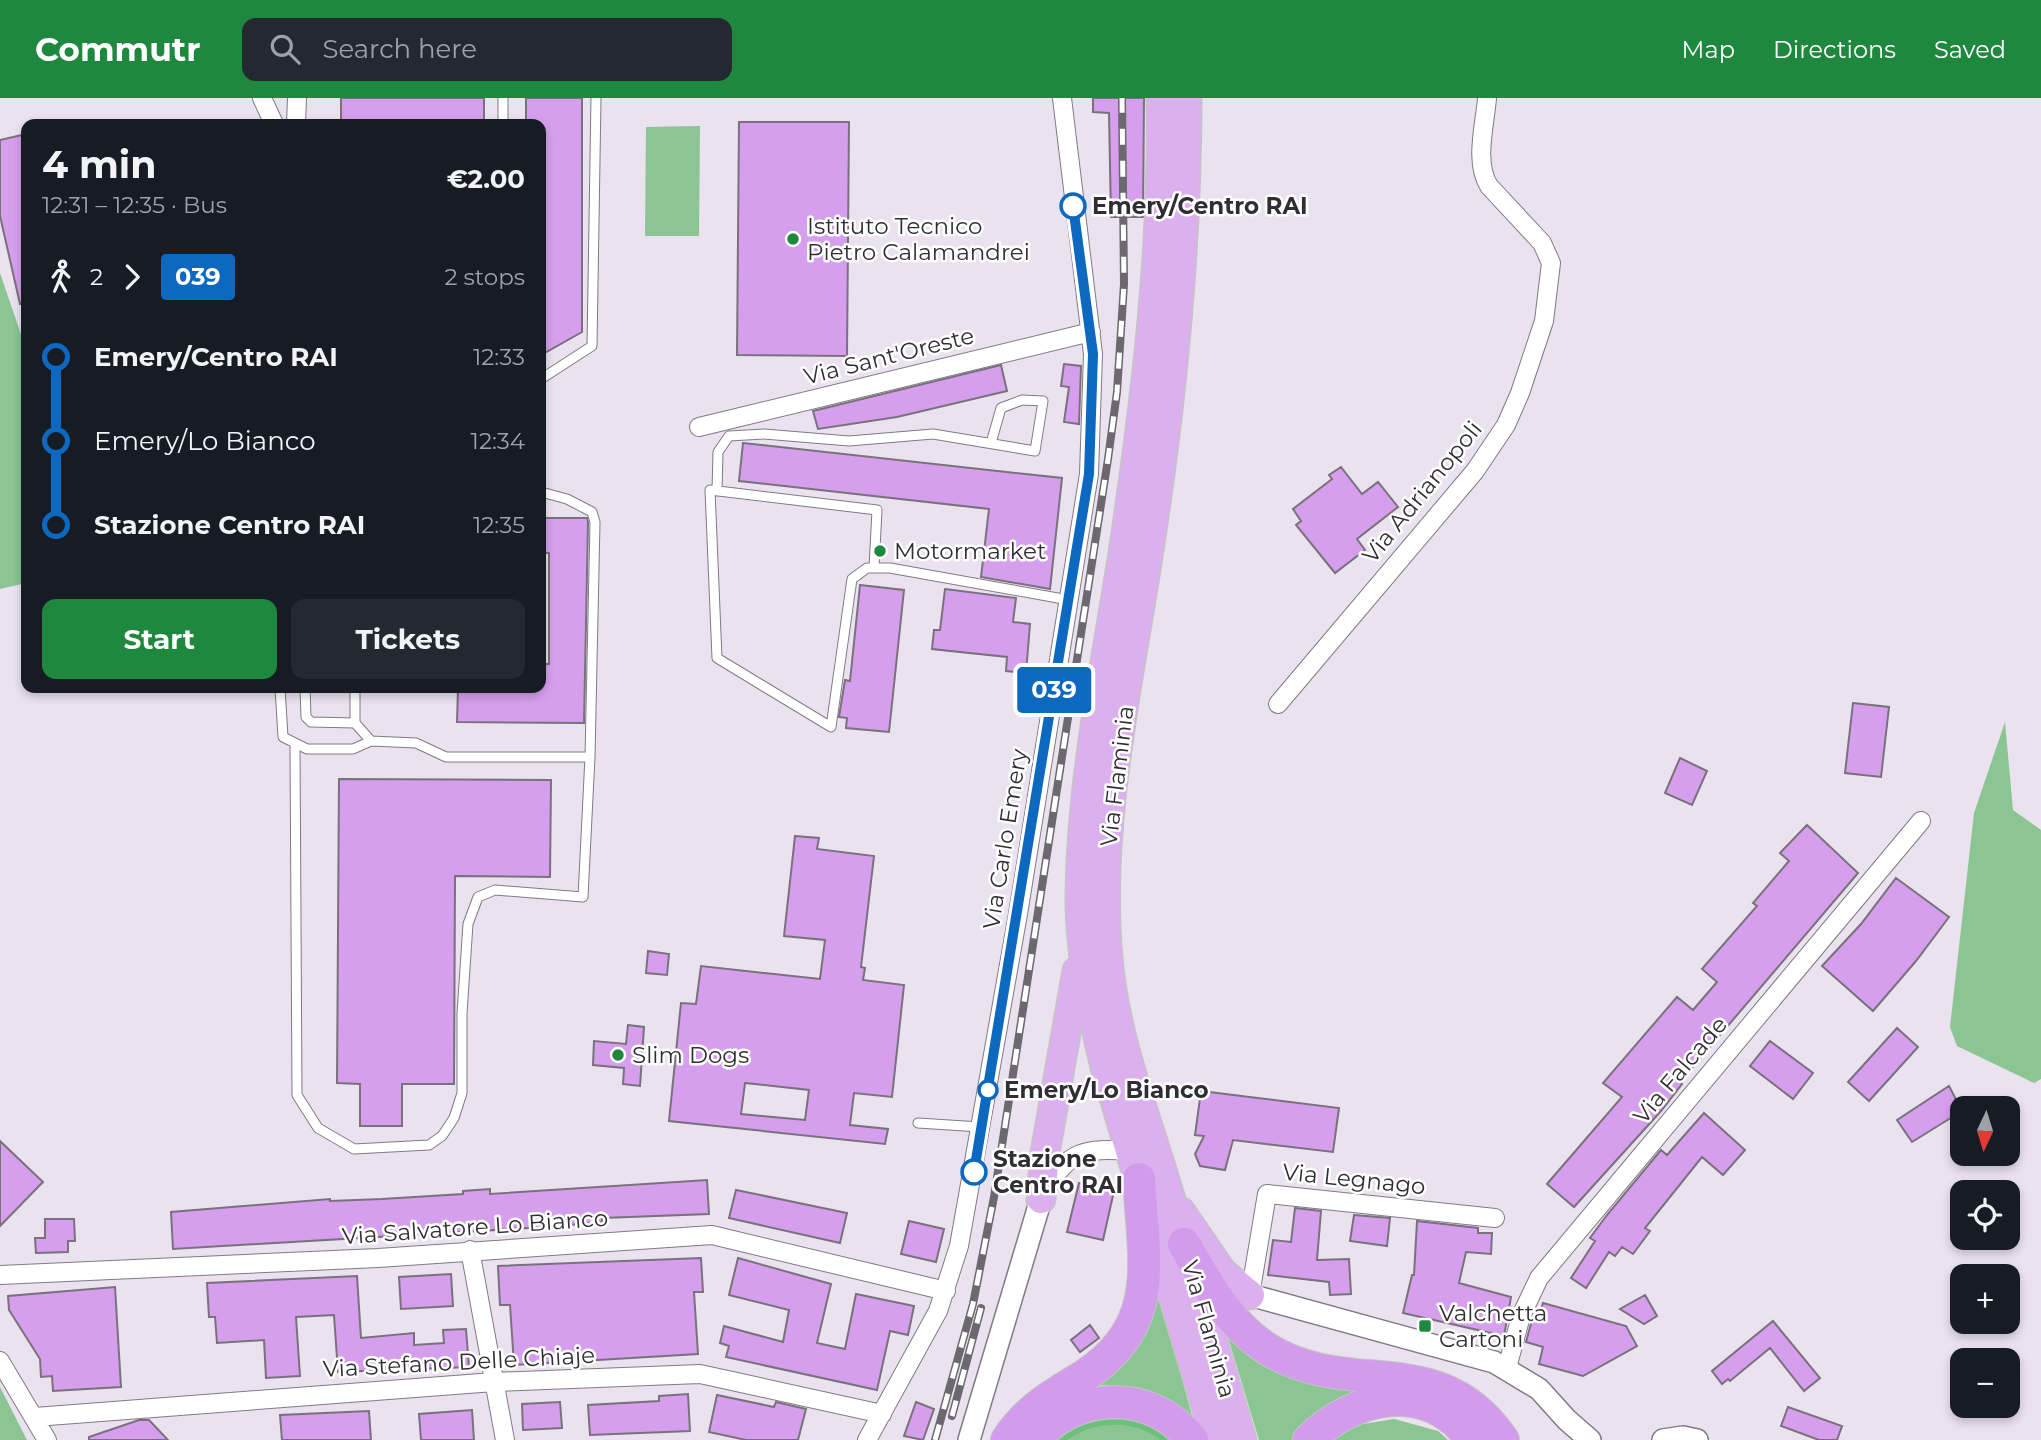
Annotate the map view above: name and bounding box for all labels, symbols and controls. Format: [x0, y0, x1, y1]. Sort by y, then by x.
search box [242, 18, 732, 81]
text: Commutr [35, 29, 200, 69]
icon: search [266, 30, 304, 68]
text: Search here [322, 33, 477, 65]
text: Map [1682, 35, 1735, 64]
text: Directions [1773, 35, 1896, 64]
text: Saved [1934, 35, 2006, 64]
text: 4 min [42, 141, 157, 188]
text: €2.00 [447, 163, 525, 195]
text: 12:31 – 12:35 · Bus [42, 191, 227, 219]
place label: Emery/Centro RAI [1092, 192, 1308, 220]
marker: Emery/Centro RAI [1060, 193, 1086, 219]
place label: Istituto Tecnico Pietro Calamandrei [807, 212, 1030, 266]
marker: Istituto Tecnico Pietro Calamandrei [785, 231, 801, 247]
icon: walk [42, 258, 80, 296]
icon: forward [113, 258, 151, 296]
text: 039 [175, 262, 221, 291]
text: 2 [90, 263, 103, 291]
text: 2 stops [445, 263, 525, 291]
street label: Via Sant'Oreste [801, 321, 977, 391]
text: Emery/Centro RAI [94, 341, 338, 373]
text: 12:33 [473, 343, 525, 371]
street label: Via Adrianopoli [1356, 415, 1488, 569]
text: Emery/Lo Bianco [94, 425, 315, 457]
text: 12:34 [471, 427, 525, 455]
text: Stazione Centro RAI [94, 509, 365, 541]
text: 12:35 [473, 511, 525, 539]
place label: Motormarket [894, 537, 1046, 565]
marker: Motormarket [872, 543, 888, 559]
button: Start [42, 599, 277, 679]
button: Tickets [291, 599, 525, 679]
line badge: 039 [1014, 667, 1094, 713]
text: 039 [1031, 675, 1077, 704]
street label: Via Flaminia [1094, 704, 1140, 848]
street label: Via Carlo Emery [977, 746, 1033, 931]
street label: Via Falcade [1627, 1011, 1733, 1129]
place label: Slim Dogs [632, 1041, 749, 1069]
marker: Slim Dogs [610, 1047, 626, 1063]
place label: Emery/Lo Bianco [1004, 1076, 1209, 1104]
marker: Emery/Lo Bianco [978, 1080, 998, 1100]
north arrow [1950, 1096, 2020, 1166]
map controls [1950, 1096, 2020, 1418]
place label: Stazione Centro RAI [993, 1145, 1123, 1199]
street label: Via Legnago [1281, 1158, 1427, 1200]
marker: Stazione Centro RAI [961, 1159, 987, 1185]
button: locate [1950, 1180, 2020, 1250]
street label: Via Salvatore Lo Bianco [341, 1204, 609, 1250]
street label: Via Flaminia [1176, 1257, 1242, 1401]
button: + [1950, 1264, 2020, 1334]
place label: Valchetta Cartoni [1439, 1299, 1547, 1353]
marker: Valchetta Cartoni [1417, 1318, 1433, 1334]
street label: Via Stefano Delle Chiaje [322, 1341, 596, 1383]
button: − [1950, 1348, 2020, 1418]

